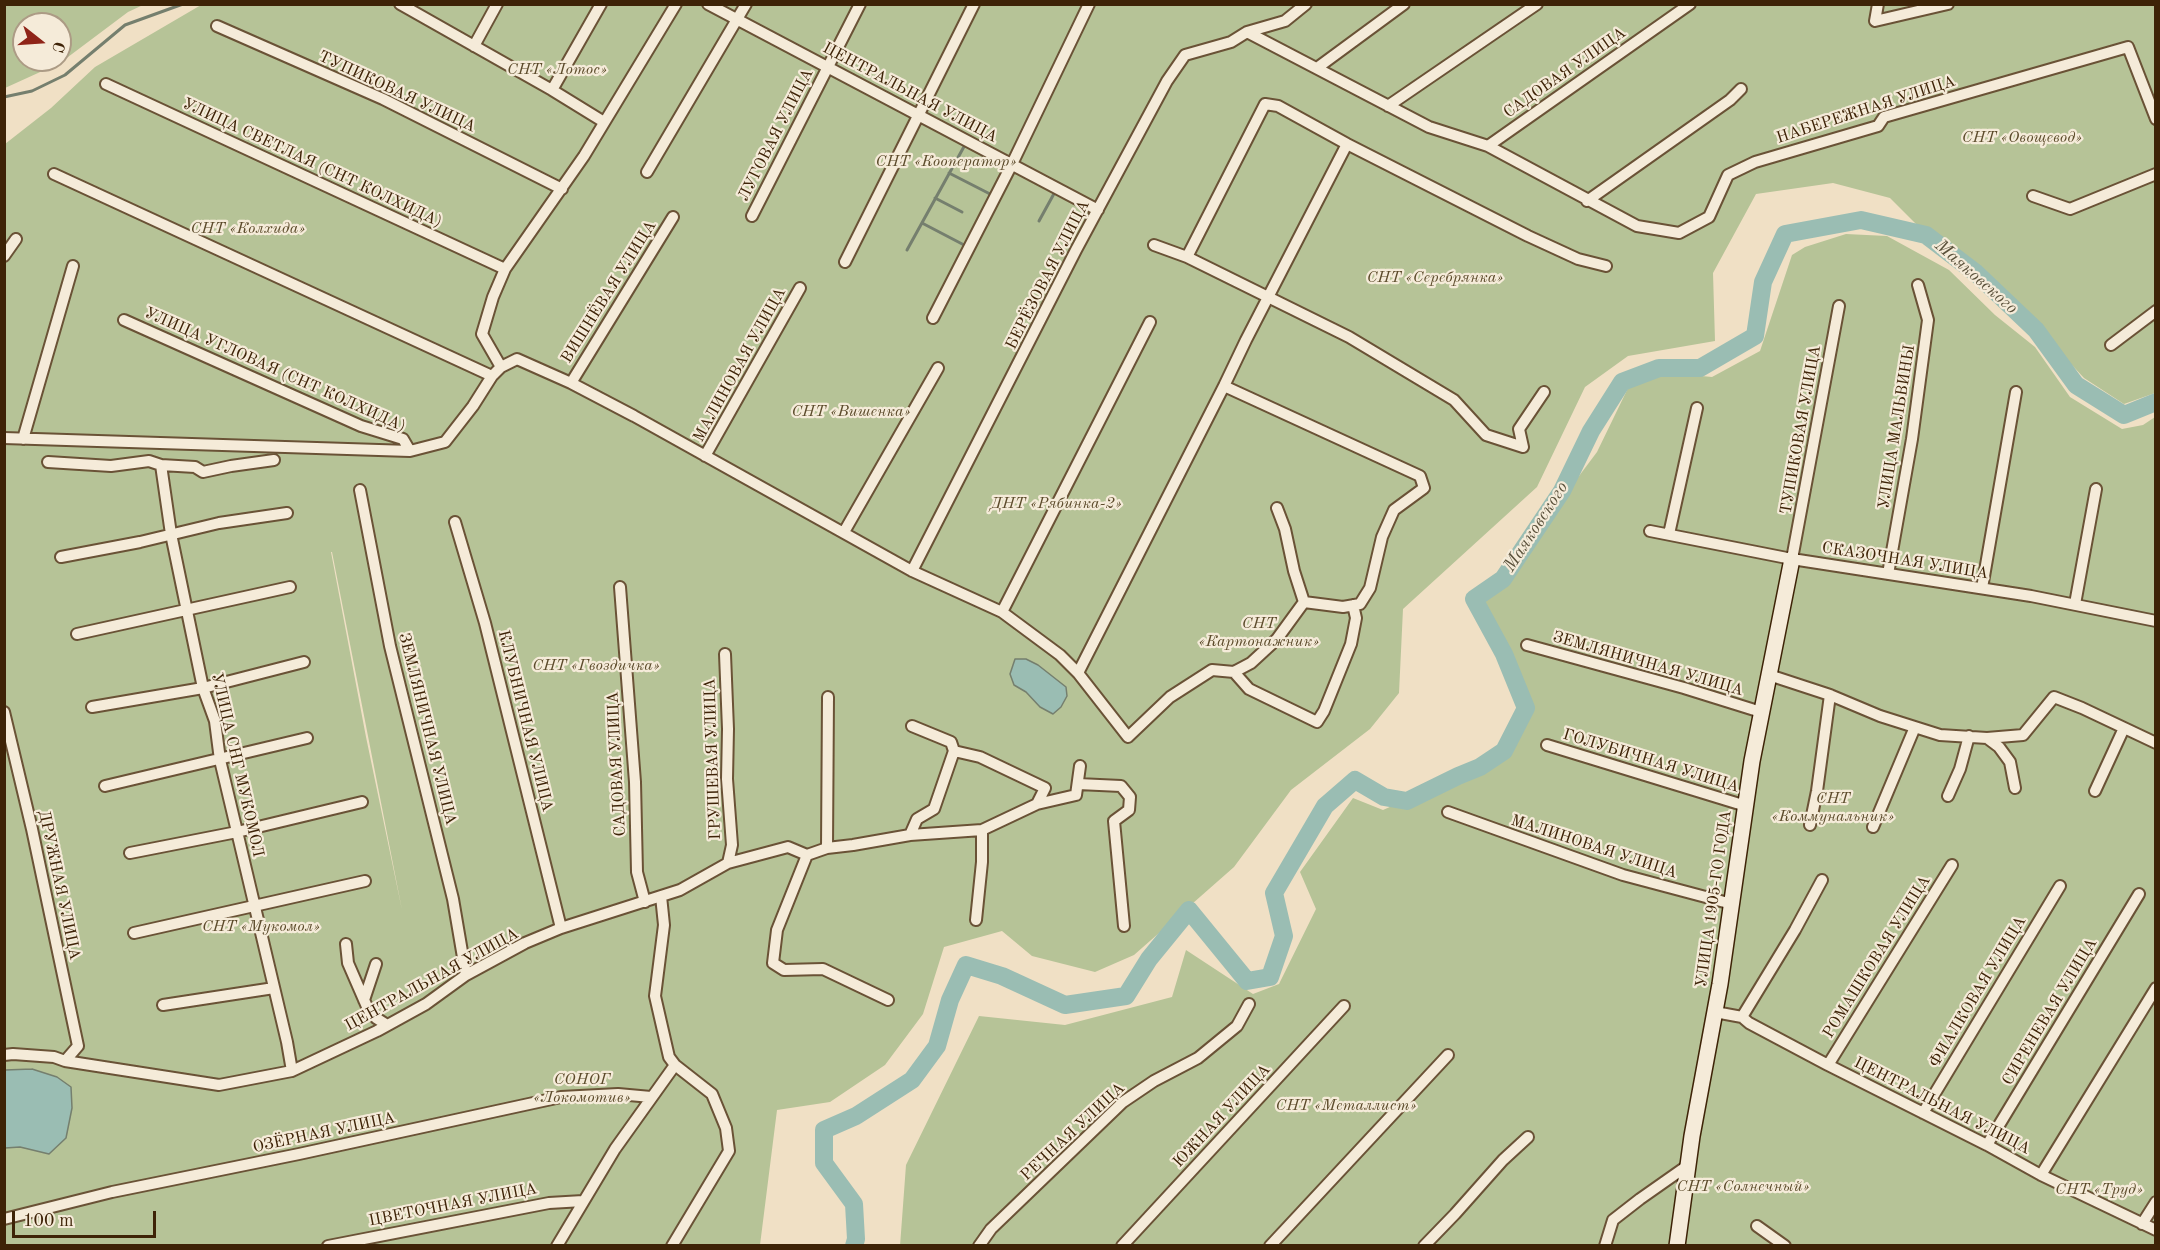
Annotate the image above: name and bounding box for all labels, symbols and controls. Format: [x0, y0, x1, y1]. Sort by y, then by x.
north arrow [12, 12, 72, 72]
street label: САДОВАЯ УЛИЦА [1500, 24, 1630, 122]
text: С [48, 39, 66, 54]
street label: ЦЕНТРАЛЬНАЯ УЛИЦА [819, 39, 1001, 147]
street label: ТУПИКОВАЯ УЛИЦА [315, 47, 479, 137]
park label: СНТ «Лотос» [507, 60, 607, 80]
street label: ЛУГОВАЯ УЛИЦА [734, 65, 818, 205]
street label: НАБЕРЕЖНАЯ УЛИЦА [1774, 72, 1958, 148]
street label: УЛИЦА СВЕТЛАЯ (СНТ КОЛХИДА) [179, 94, 445, 232]
park label: СНТ «Овощевод» [1962, 128, 2082, 148]
park label: СНТ «Кооператор» [875, 152, 1017, 172]
street label: БЕРЁЗОВАЯ УЛИЦА [1002, 197, 1094, 353]
street label: ВИШНЁВАЯ УЛИЦА [557, 217, 661, 367]
park label: СНТ «Колхида» [191, 219, 305, 239]
water label: Маяковского [1930, 235, 2022, 319]
park label: СНТ «Серебрянка» [1367, 268, 1503, 288]
street label: МАЛИНОВАЯ УЛИЦА [689, 284, 791, 446]
street label: УЛИЦА УГЛОВАЯ (СНТ КОЛХИДА) [141, 303, 409, 437]
street label: УЛИЦА МАЛЬВИНЫ [1875, 343, 1919, 511]
street label: ТУПИКОВАЯ УЛИЦА [1777, 344, 1825, 516]
park label: СНТ «Вишенка» [791, 402, 911, 422]
water label: Маяковского [1499, 478, 1573, 576]
park label: ДНТ «Рябинка-2» [990, 494, 1122, 514]
street label: СКАЗОЧНАЯ УЛИЦА [1820, 538, 1990, 584]
park label: СНТ «Картонажник» [1199, 614, 1319, 652]
street label: КЛУБНИЧНАЯ УЛИЦА [493, 628, 557, 814]
street label: ЗЕМЛЯНИЧНАЯ УЛИЦА [1550, 628, 1746, 700]
street label: ЗЕМЛЯНИЧНАЯ УЛИЦА [394, 631, 460, 827]
park label: СНТ «Гвоздичка» [532, 656, 660, 676]
street label: УЛИЦА СНГ МУКОМОЛ [206, 671, 268, 859]
street label: ГРУШЕВАЯ УЛИЦА [701, 678, 725, 840]
street label: САДОВАЯ УЛИЦА [604, 691, 630, 837]
street label: ГОЛУБИЧНАЯ УЛИЦА [1560, 725, 1742, 797]
park label: СНТ «Коммунальник» [1772, 789, 1894, 827]
street label: ДРУЖНАЯ УЛИЦА [34, 808, 84, 962]
street label: УЛИЦА 1905-ГО ГОДА [1692, 809, 1736, 989]
street label: МАЛИНОВАЯ УЛИЦА [1508, 811, 1680, 883]
street label: РОМАШКОВАЯ УЛИЦА [1819, 872, 1935, 1042]
street label: ФИАЛКОВАЯ УЛИЦА [1925, 913, 2031, 1071]
park label: СНТ «Мукомол» [202, 917, 320, 937]
street label: ЦЕНТРАЛЬНАЯ УЛИЦА [342, 924, 522, 1036]
street label: СИРЕНЕВАЯ УЛИЦА [1998, 935, 2102, 1089]
street label: ЦЕНТРАЛЬНАЯ УЛИЦА [1851, 1053, 2033, 1159]
street label: ЮЖНАЯ УЛИЦА [1169, 1060, 1275, 1172]
park label: СОНОГ «Локомотив» [533, 1070, 631, 1108]
street label: РЕЧНАЯ УЛИЦА [1017, 1079, 1129, 1185]
park label: СНТ «Металлист» [1276, 1096, 1416, 1116]
street label: ОЗЁРНАЯ УЛИЦА [251, 1109, 397, 1157]
park label: СНТ «Солнечный» [1676, 1177, 1810, 1197]
street label: ЦВЕТОЧНАЯ УЛИЦА [367, 1179, 539, 1231]
park label: СНТ «Труд» [2055, 1180, 2143, 1200]
scale bar [15, 1199, 159, 1237]
text: 100 m [23, 1212, 74, 1230]

